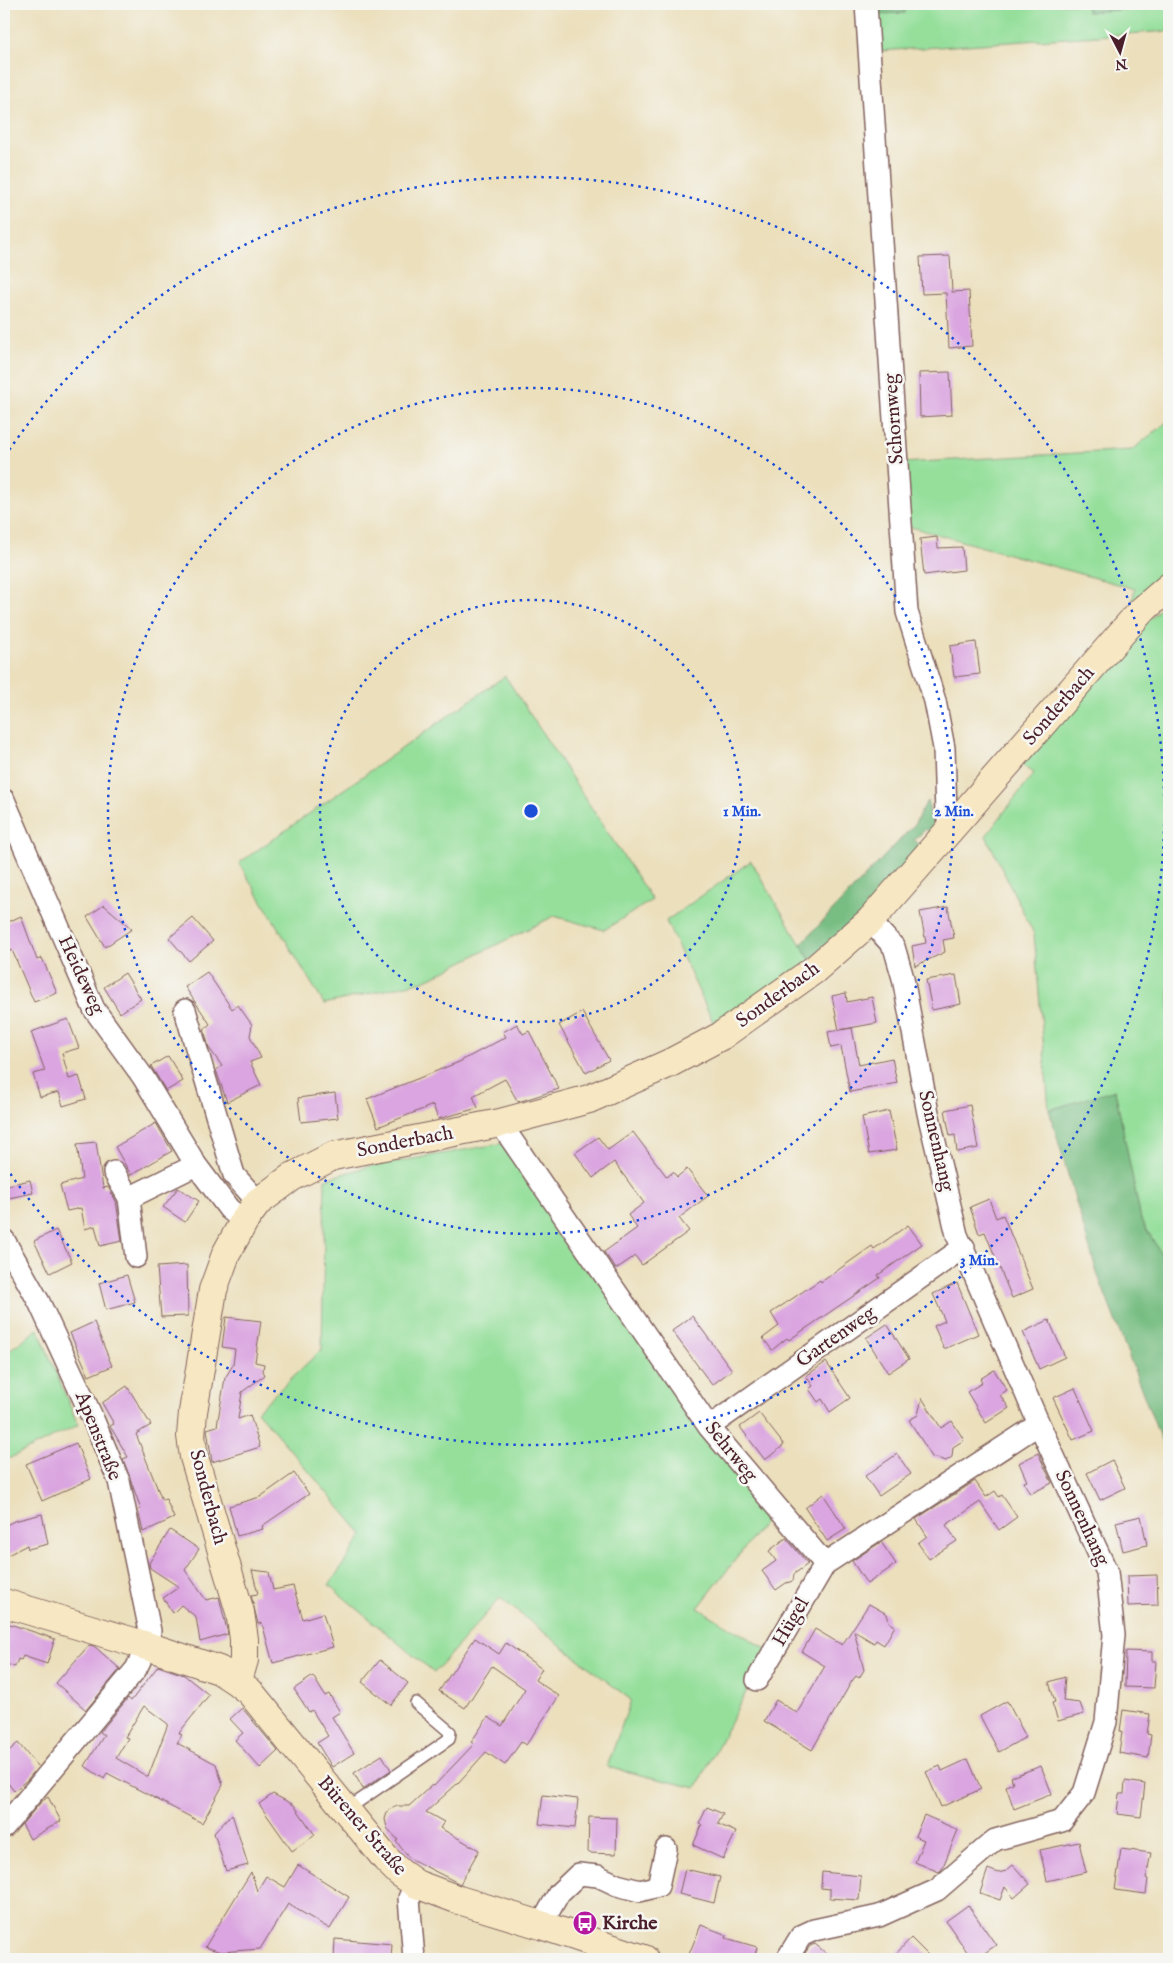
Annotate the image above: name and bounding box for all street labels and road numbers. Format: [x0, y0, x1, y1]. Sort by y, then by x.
street label: Schornweg [878, 372, 910, 465]
street label: Sonderbach [1018, 661, 1101, 751]
street label: Heideweg [52, 932, 111, 1020]
street label: Sonderbach [731, 956, 825, 1034]
street label: Sonnenhang [912, 1088, 960, 1195]
street label: Sonderbach [355, 1120, 456, 1164]
street label: Gartenweg [791, 1300, 882, 1373]
street label: Apenstraße [69, 1387, 127, 1484]
street label: Sehrweg [699, 1417, 764, 1488]
street label: Sonderbach [183, 1447, 233, 1548]
street label: Sonnenhang [1049, 1466, 1116, 1571]
street label: Hügel [767, 1592, 815, 1651]
street label: Bürener Straße [312, 1771, 412, 1881]

